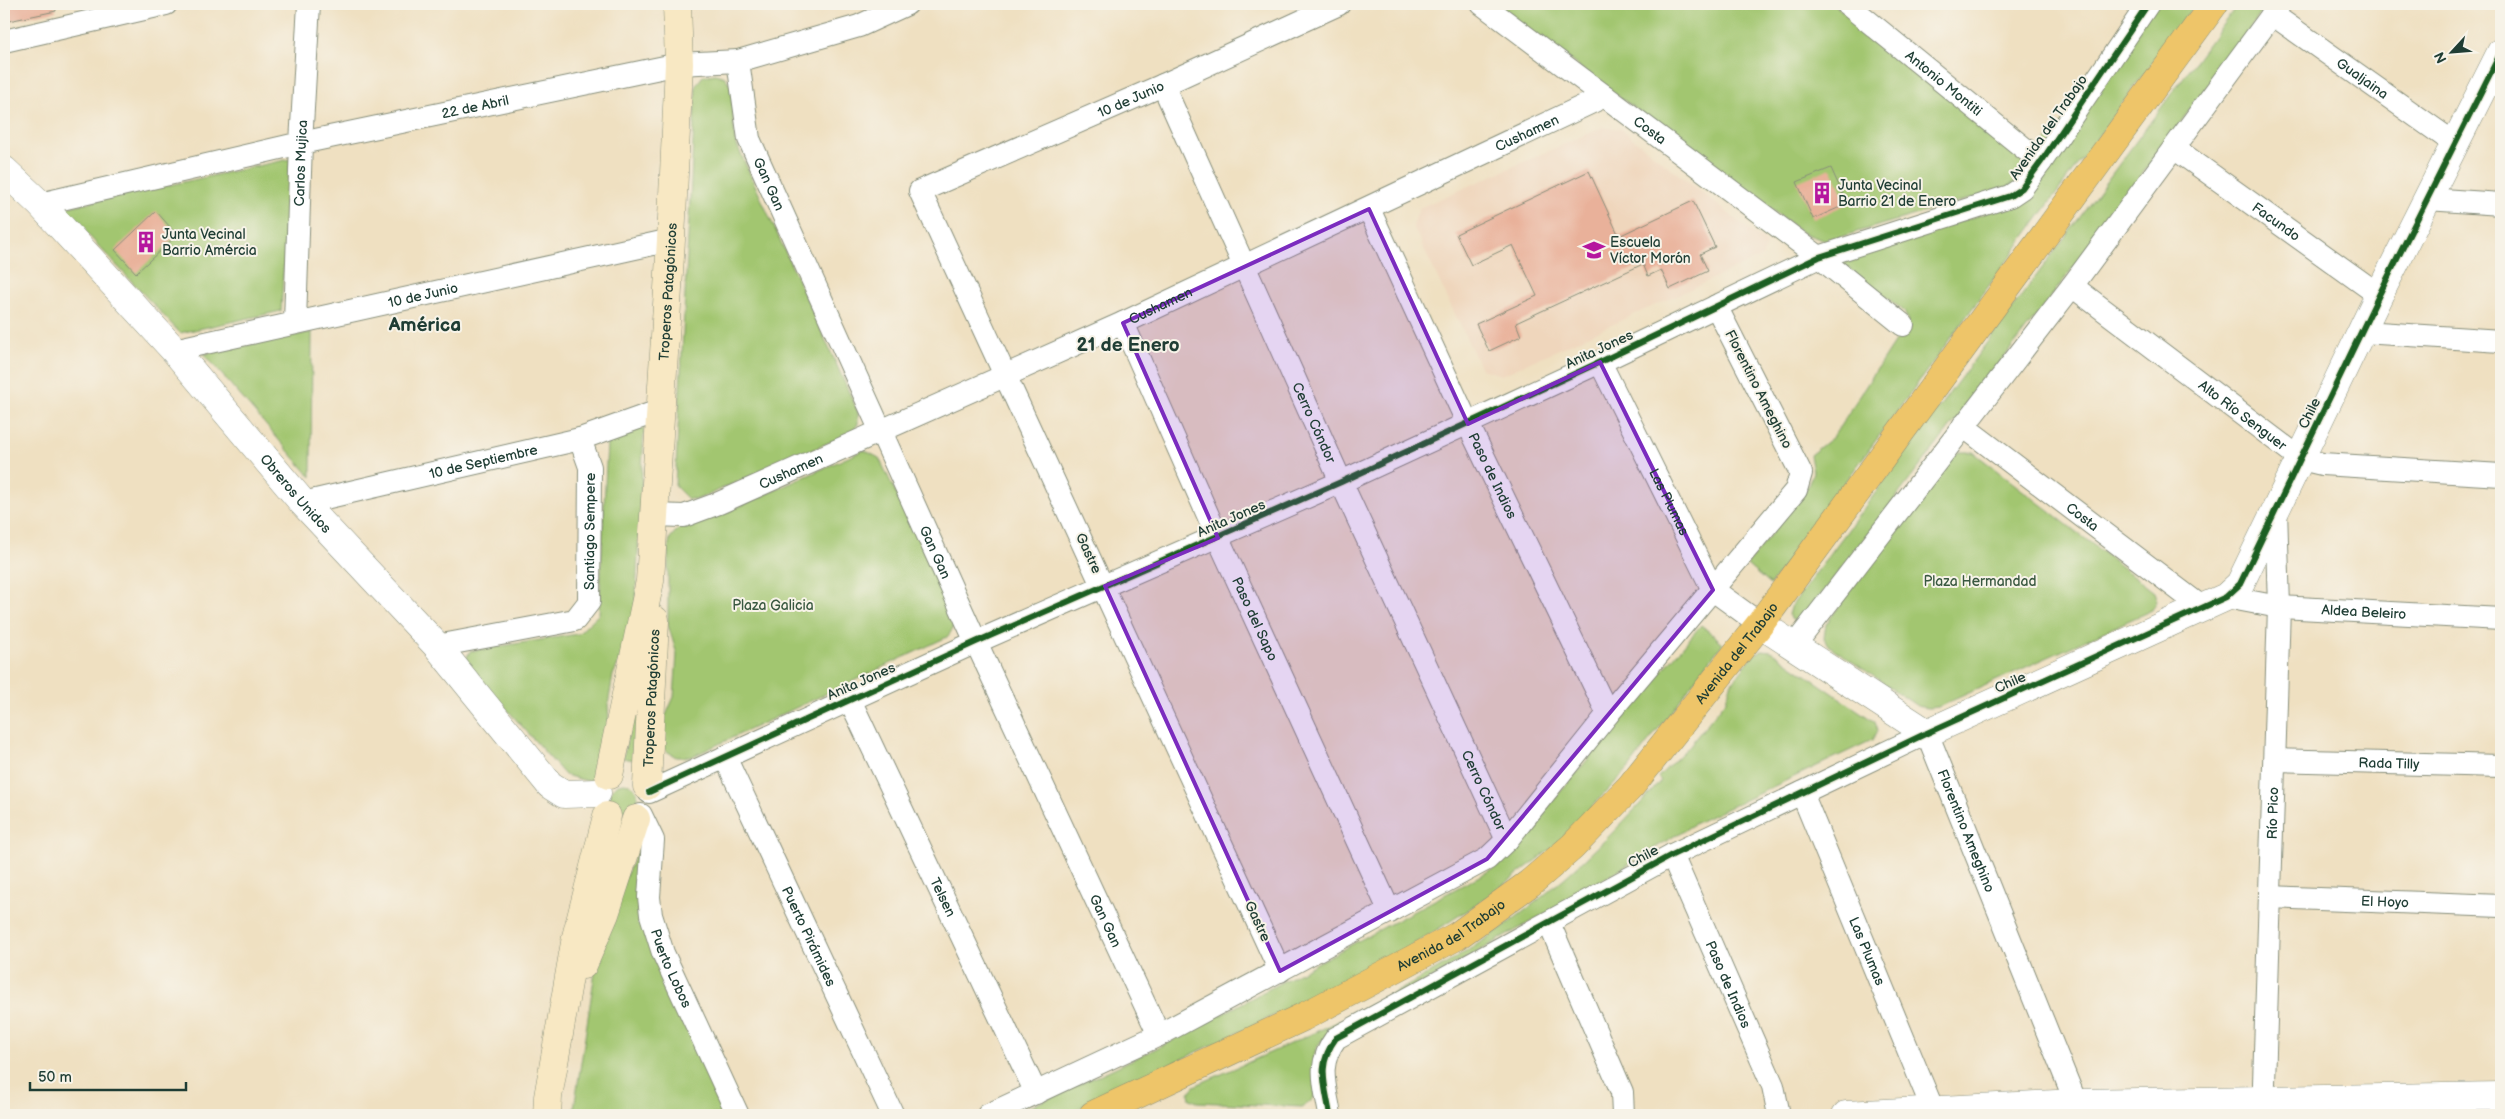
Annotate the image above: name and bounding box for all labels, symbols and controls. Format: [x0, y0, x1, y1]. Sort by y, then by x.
north arrow [2428, 28, 2478, 78]
street label: Antonio Montiti [1902, 47, 1986, 120]
text: N [2431, 49, 2451, 66]
street label: Gualjaina [2333, 54, 2392, 103]
street label: Avenida del Trabajo [2006, 71, 2091, 183]
street label: 10 de Junio [1095, 78, 1167, 122]
street label: 22 de Abril [440, 92, 511, 122]
street label: Cushamen [1493, 111, 1562, 155]
street label: Costa [1630, 113, 1669, 148]
street label: Carlos Mujica [291, 119, 311, 207]
street label: Gan Gan [749, 155, 788, 213]
place label: Junta Vecinal Barrio 21 de Enero [1838, 177, 1956, 210]
building icon: Junta Vecinal Barrio 21 de Enero [1809, 180, 1835, 206]
street label: Facundo [2249, 199, 2303, 245]
street label: Troperos Patagónicos [656, 223, 681, 361]
place label: Junta Vecinal Barrio Amércia [162, 226, 257, 259]
building icon: Junta Vecinal Barrio Amércia [133, 229, 159, 255]
place label: Escuela Víctor Morón [1610, 234, 1691, 267]
school or university icon: Escuela Víctor Morón [1581, 237, 1607, 263]
street label: 10 de Junio [387, 279, 460, 311]
street label: Cushamen [1126, 284, 1195, 328]
district label: América [388, 314, 461, 337]
street label: Anita Jones [1563, 326, 1636, 373]
street label: Florentino Ameghino [1721, 327, 1796, 451]
district label: 21 de Enero [1076, 334, 1180, 357]
street label: Alto Río Senguer [2195, 377, 2291, 455]
street label: Cerro Cóndor [1288, 380, 1340, 467]
street label: Chile [2295, 395, 2324, 431]
street label: Paso de Indios [1464, 430, 1520, 522]
street label: 10 de Septiembre [428, 441, 539, 483]
street label: Cushamen [756, 450, 826, 493]
street label: Obreros Unidos [256, 451, 335, 537]
street label: Las Plumas [1645, 466, 1693, 538]
street label: Santiago Sempere [581, 473, 599, 590]
street label: Anita Jones [1195, 496, 1268, 541]
street label: Costa [2062, 499, 2102, 535]
street label: Gan Gan [916, 523, 954, 582]
street label: Gastre [1072, 530, 1105, 576]
park label: Plaza Hermandad [1924, 573, 2036, 590]
street label: Paso del Sapo [1228, 574, 1281, 664]
park label: Plaza Galicia [732, 597, 814, 614]
street label: Avenida del Trabajo [1692, 599, 1782, 707]
street label: Aldea Beleiro [2321, 601, 2407, 623]
street label: Troperos Patagónicos [640, 629, 664, 767]
street label: Anita Jones [825, 659, 898, 704]
street label: Chile [1992, 668, 2028, 697]
street label: Cerro Cóndor [1458, 748, 1510, 834]
street label: Rada Tilly [2358, 754, 2420, 773]
street label: Florentino Ameghino [1934, 767, 1998, 895]
street label: Río Pico [2264, 787, 2282, 840]
street label: Chile [1625, 841, 1661, 872]
street label: Telsen [926, 875, 959, 920]
street label: Puerto Pirámides [778, 884, 839, 989]
street label: Gan Gan [1086, 892, 1125, 950]
street label: El Hoyo [2361, 893, 2409, 911]
street label: Avenida del Trabajo [1394, 896, 1509, 975]
street label: Gastre [1241, 898, 1274, 944]
street label: Las Plumas [1845, 914, 1889, 988]
street label: Puerto Lobos [647, 927, 695, 1011]
street label: Paso de Indios [1702, 938, 1755, 1031]
scale bar [30, 1059, 186, 1091]
text: 50 m [38, 1068, 72, 1087]

